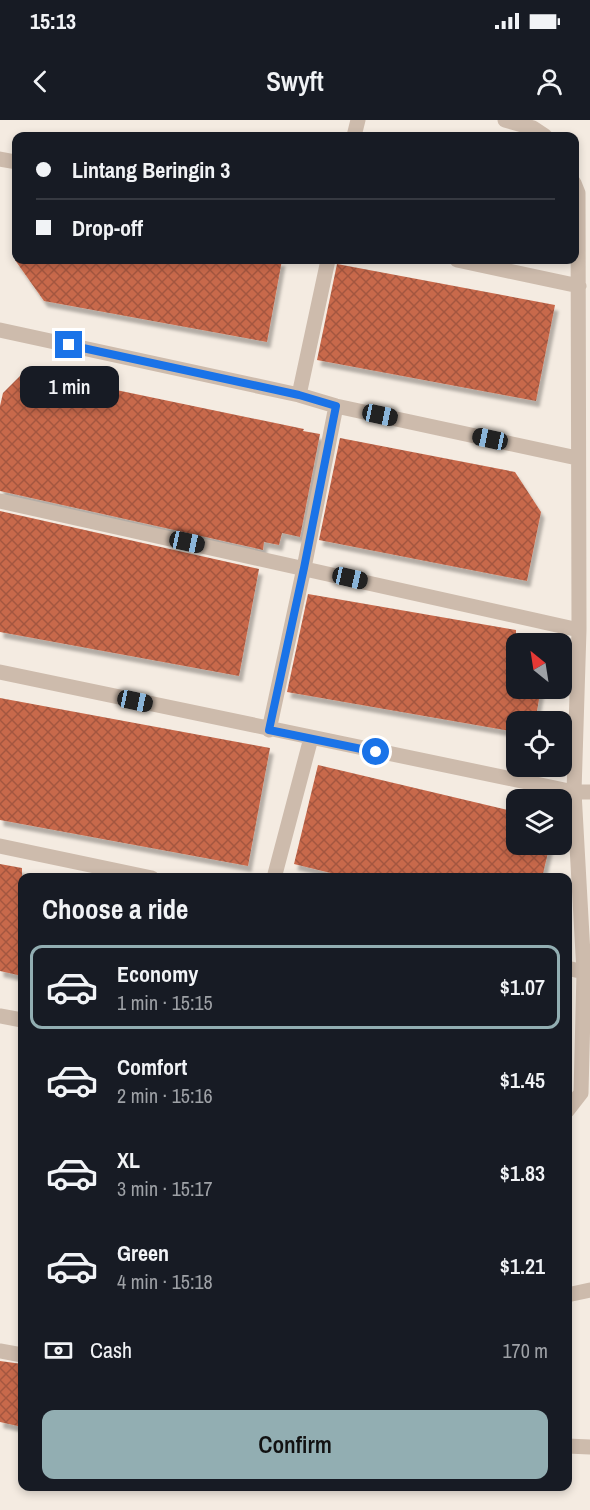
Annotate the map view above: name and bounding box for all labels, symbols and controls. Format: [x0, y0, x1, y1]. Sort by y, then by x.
text: 15:13 [30, 6, 76, 36]
text: Swyft [266, 63, 324, 99]
icon: back [24, 65, 57, 98]
icon: person [533, 65, 566, 98]
text: Lintang Beringin 3 [72, 155, 230, 185]
text: Drop-off [72, 213, 143, 243]
route end [55, 331, 82, 358]
callout: 1 min [20, 366, 118, 408]
text: 1 min [48, 373, 91, 400]
car [361, 402, 399, 428]
car [471, 426, 509, 452]
car [168, 529, 206, 555]
car [330, 565, 370, 591]
north arrow [506, 633, 572, 699]
map controls [506, 633, 572, 855]
car [116, 688, 154, 714]
button: locate [506, 711, 572, 777]
route start [362, 738, 389, 765]
button: layers [506, 789, 572, 855]
text: Choose a ride [42, 891, 188, 927]
text: Economy [117, 959, 198, 989]
icon: car [45, 960, 99, 1014]
text: $1.07 [500, 972, 545, 1002]
text: 1 min · 15:15 [117, 989, 213, 1016]
text: Comfort [117, 1052, 187, 1082]
icon: car [45, 1053, 99, 1107]
text: $1.45 [500, 1065, 545, 1095]
text: 2 min · 15:16 [117, 1082, 213, 1109]
text: XL [117, 1145, 140, 1175]
icon: car [45, 1146, 99, 1200]
text: $1.83 [500, 1158, 545, 1188]
text: 3 min · 15:17 [117, 1175, 213, 1202]
text: Green [117, 1238, 169, 1268]
icon: car [45, 1239, 99, 1293]
text: $1.21 [500, 1251, 545, 1281]
text: 4 min · 15:18 [117, 1268, 213, 1295]
icon: cash [42, 1334, 75, 1367]
text: Cash [90, 1335, 132, 1365]
text: 170 m [502, 1337, 548, 1364]
button: Confirm [42, 1410, 548, 1479]

